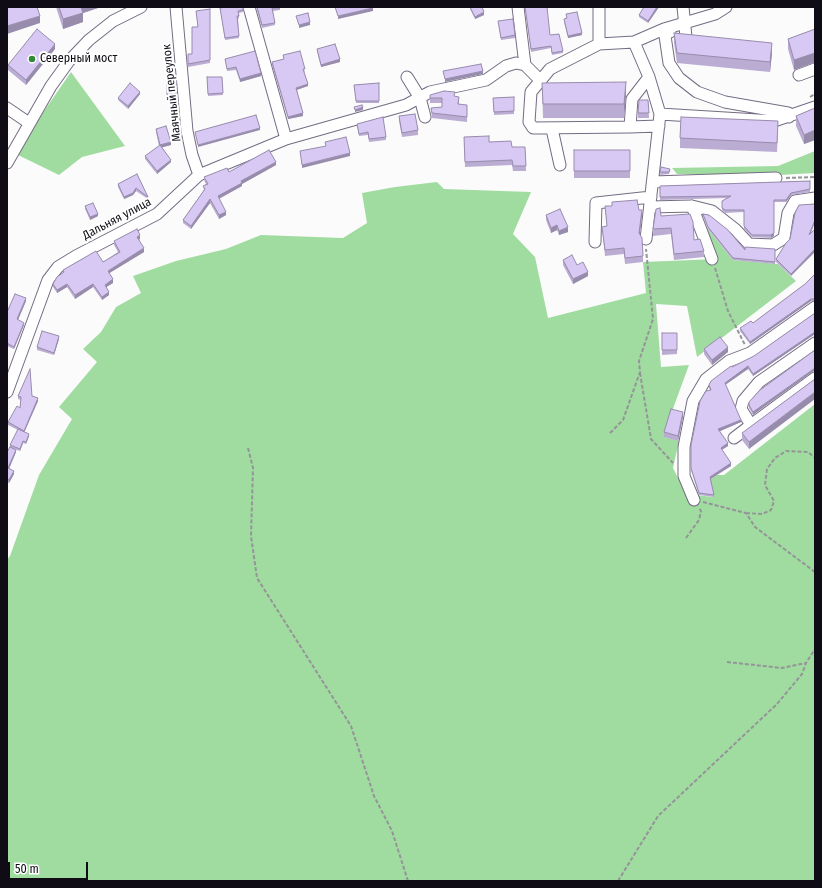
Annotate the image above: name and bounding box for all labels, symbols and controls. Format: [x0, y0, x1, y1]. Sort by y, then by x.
street label: Маячный переулок [160, 44, 184, 142]
place label: Северный мост [40, 52, 117, 66]
marker: Северный мост [27, 54, 37, 64]
street label: Дальняя улица [80, 195, 154, 243]
scale bar [10, 854, 90, 880]
text: 50 m [15, 862, 39, 876]

